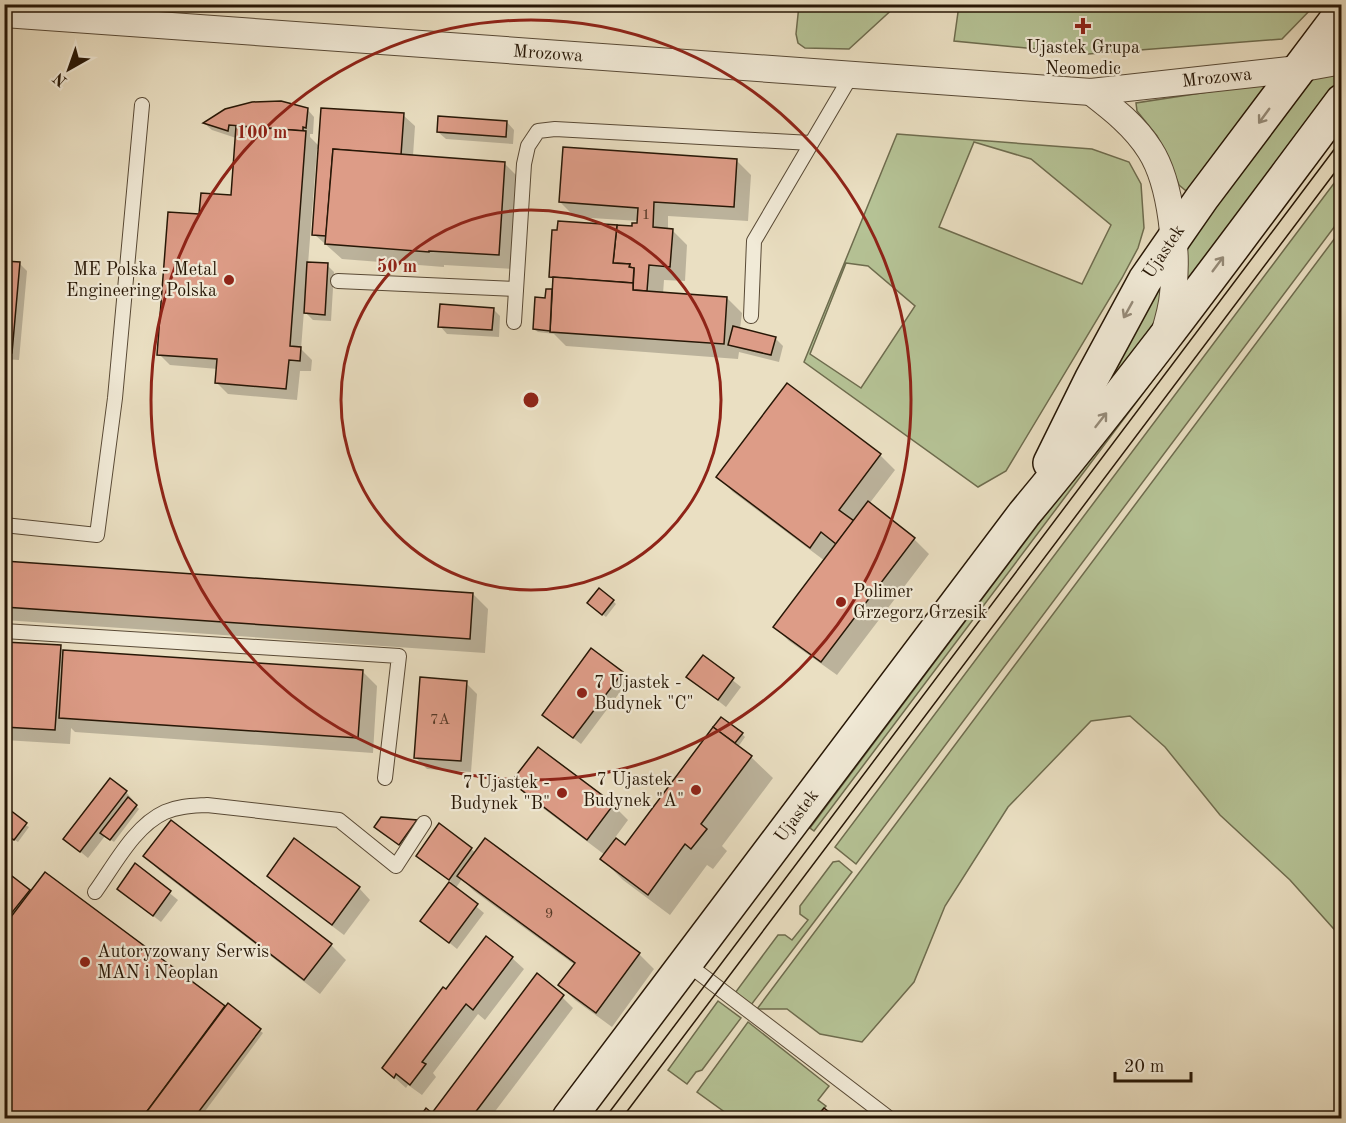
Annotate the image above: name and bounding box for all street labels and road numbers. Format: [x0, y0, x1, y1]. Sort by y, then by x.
street label: Mrozowa [512, 43, 584, 65]
street label: Mrozowa [1181, 65, 1253, 91]
street label: Ujastek [1140, 222, 1188, 282]
street label: Ujastek [772, 786, 822, 846]

